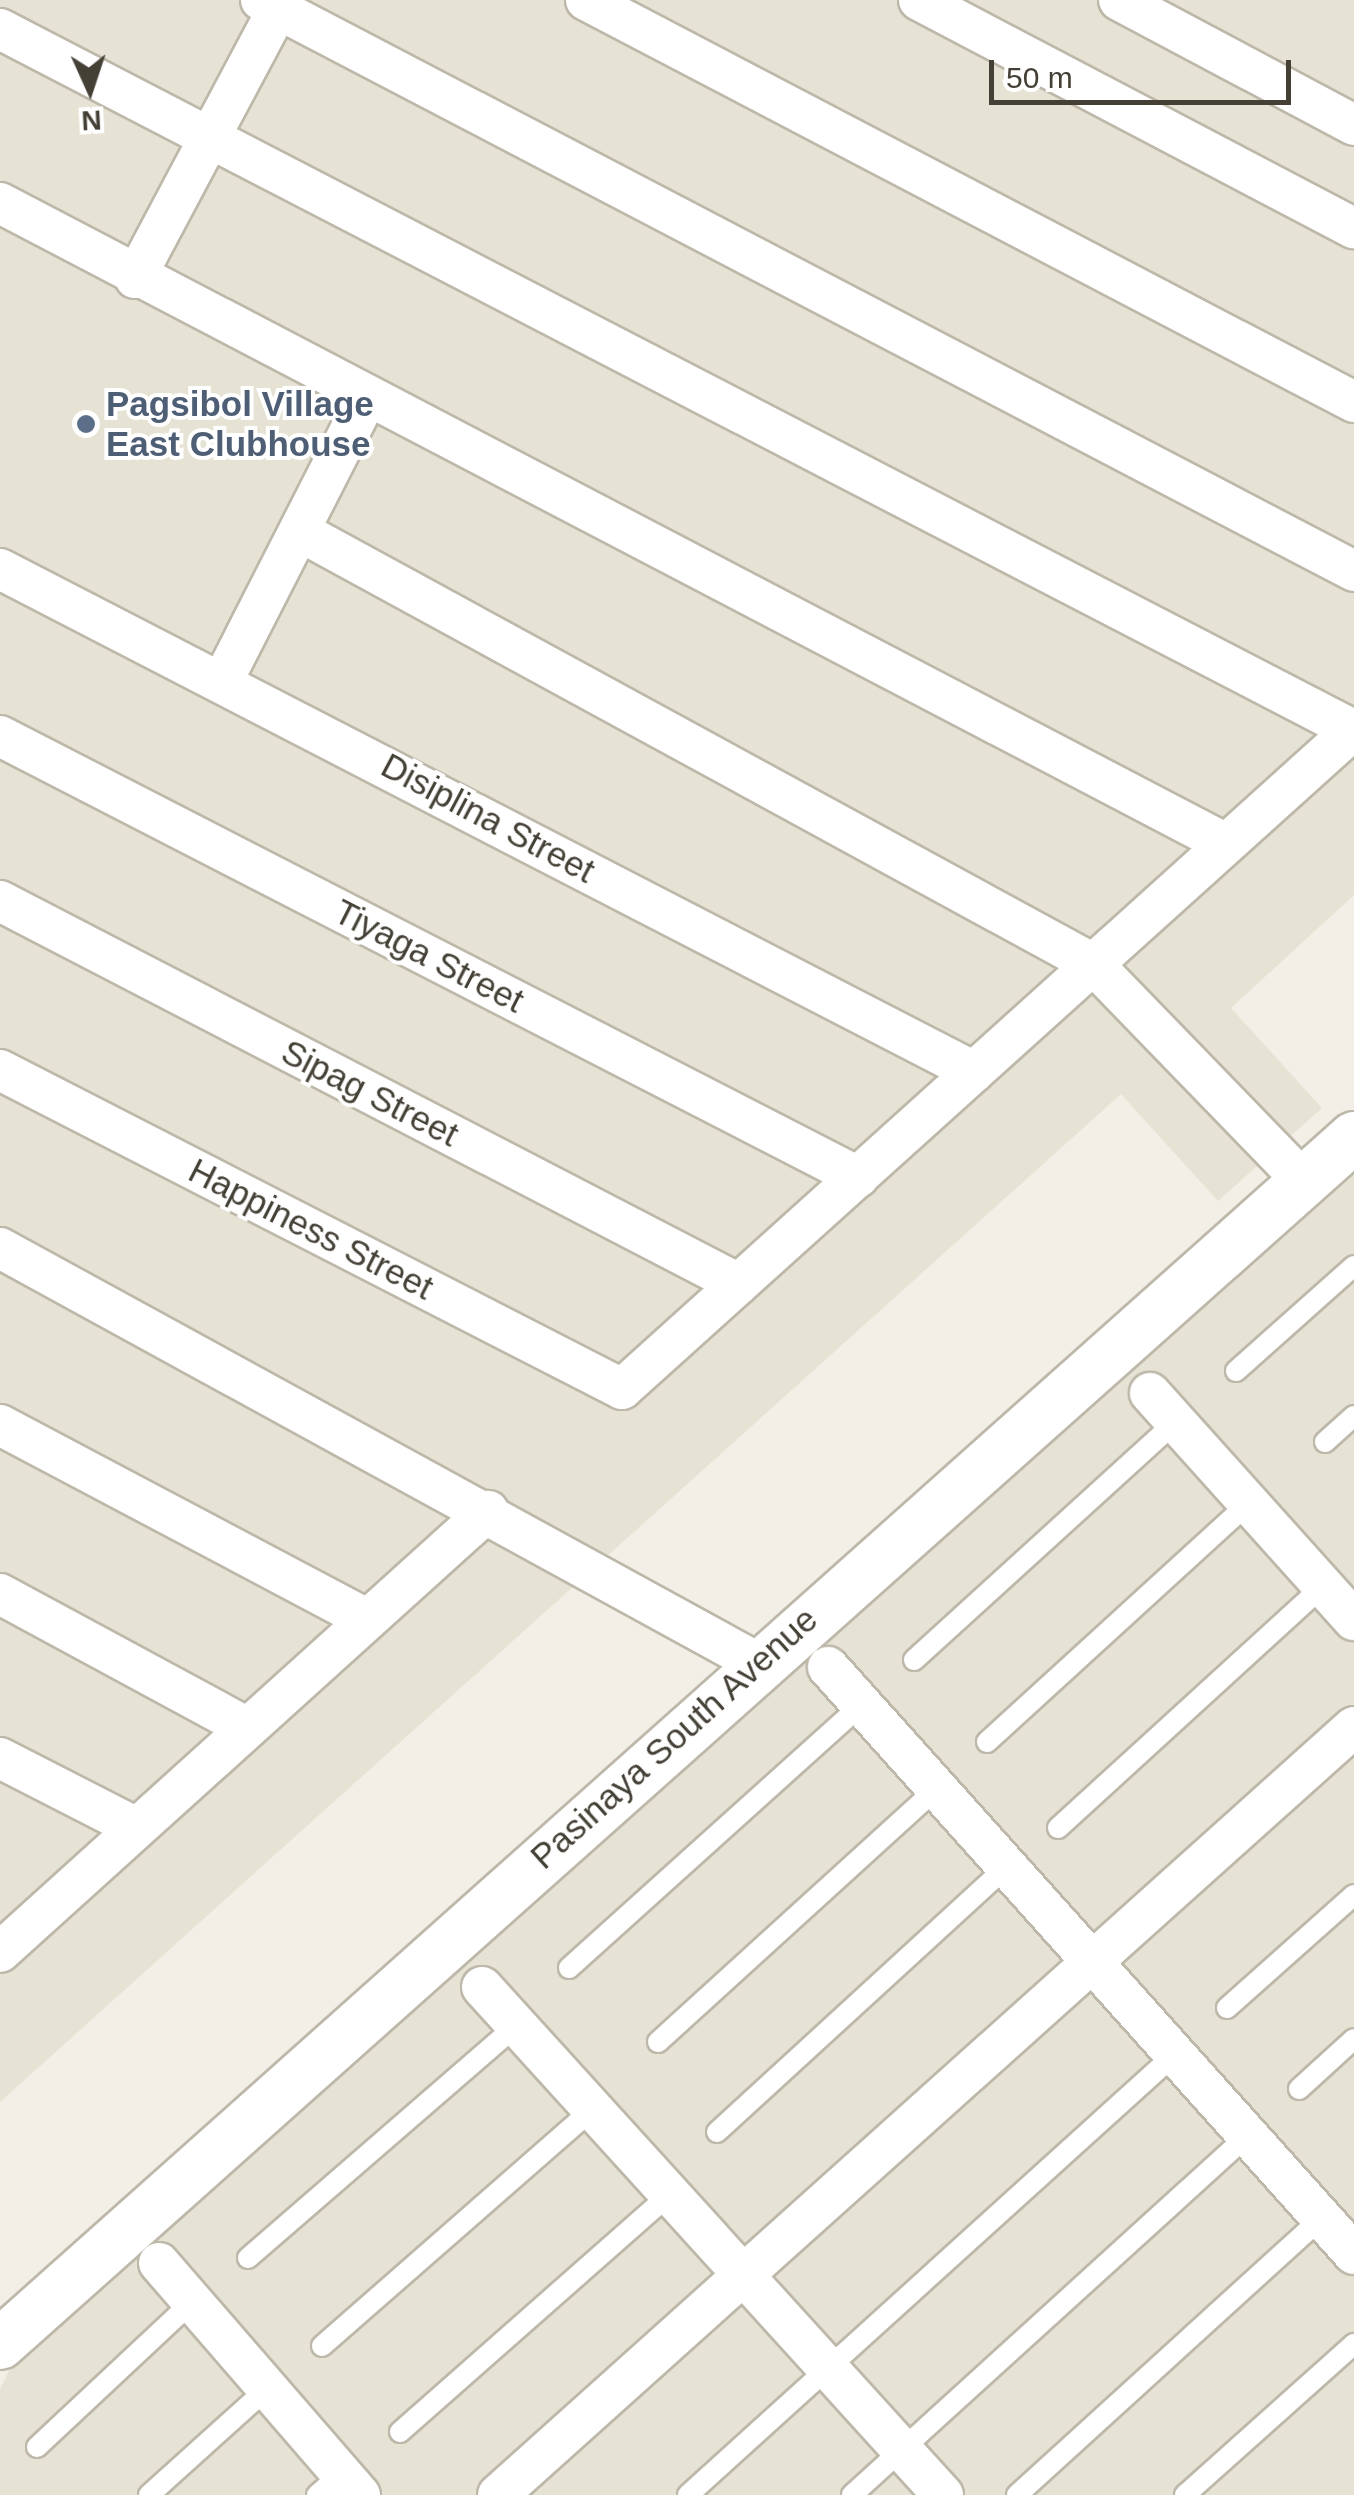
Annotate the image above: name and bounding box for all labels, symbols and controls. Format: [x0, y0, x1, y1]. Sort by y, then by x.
north arrow [40, 40, 140, 140]
scale bar [994, 40, 1296, 102]
text: 50 m [1006, 61, 1073, 94]
text: N [81, 104, 103, 136]
place label: Pagsibol Village East Clubhouse [106, 383, 374, 465]
marker: Pagsibol Village East Clubhouse [75, 413, 97, 435]
street label: Disiplina Street [374, 744, 602, 892]
street label: Tiyaga Street [327, 890, 531, 1022]
street label: Sipag Street [275, 1031, 465, 1155]
street label: Happiness Street [182, 1149, 440, 1309]
street label: Pasinaya South Avenue [521, 1598, 827, 1878]

